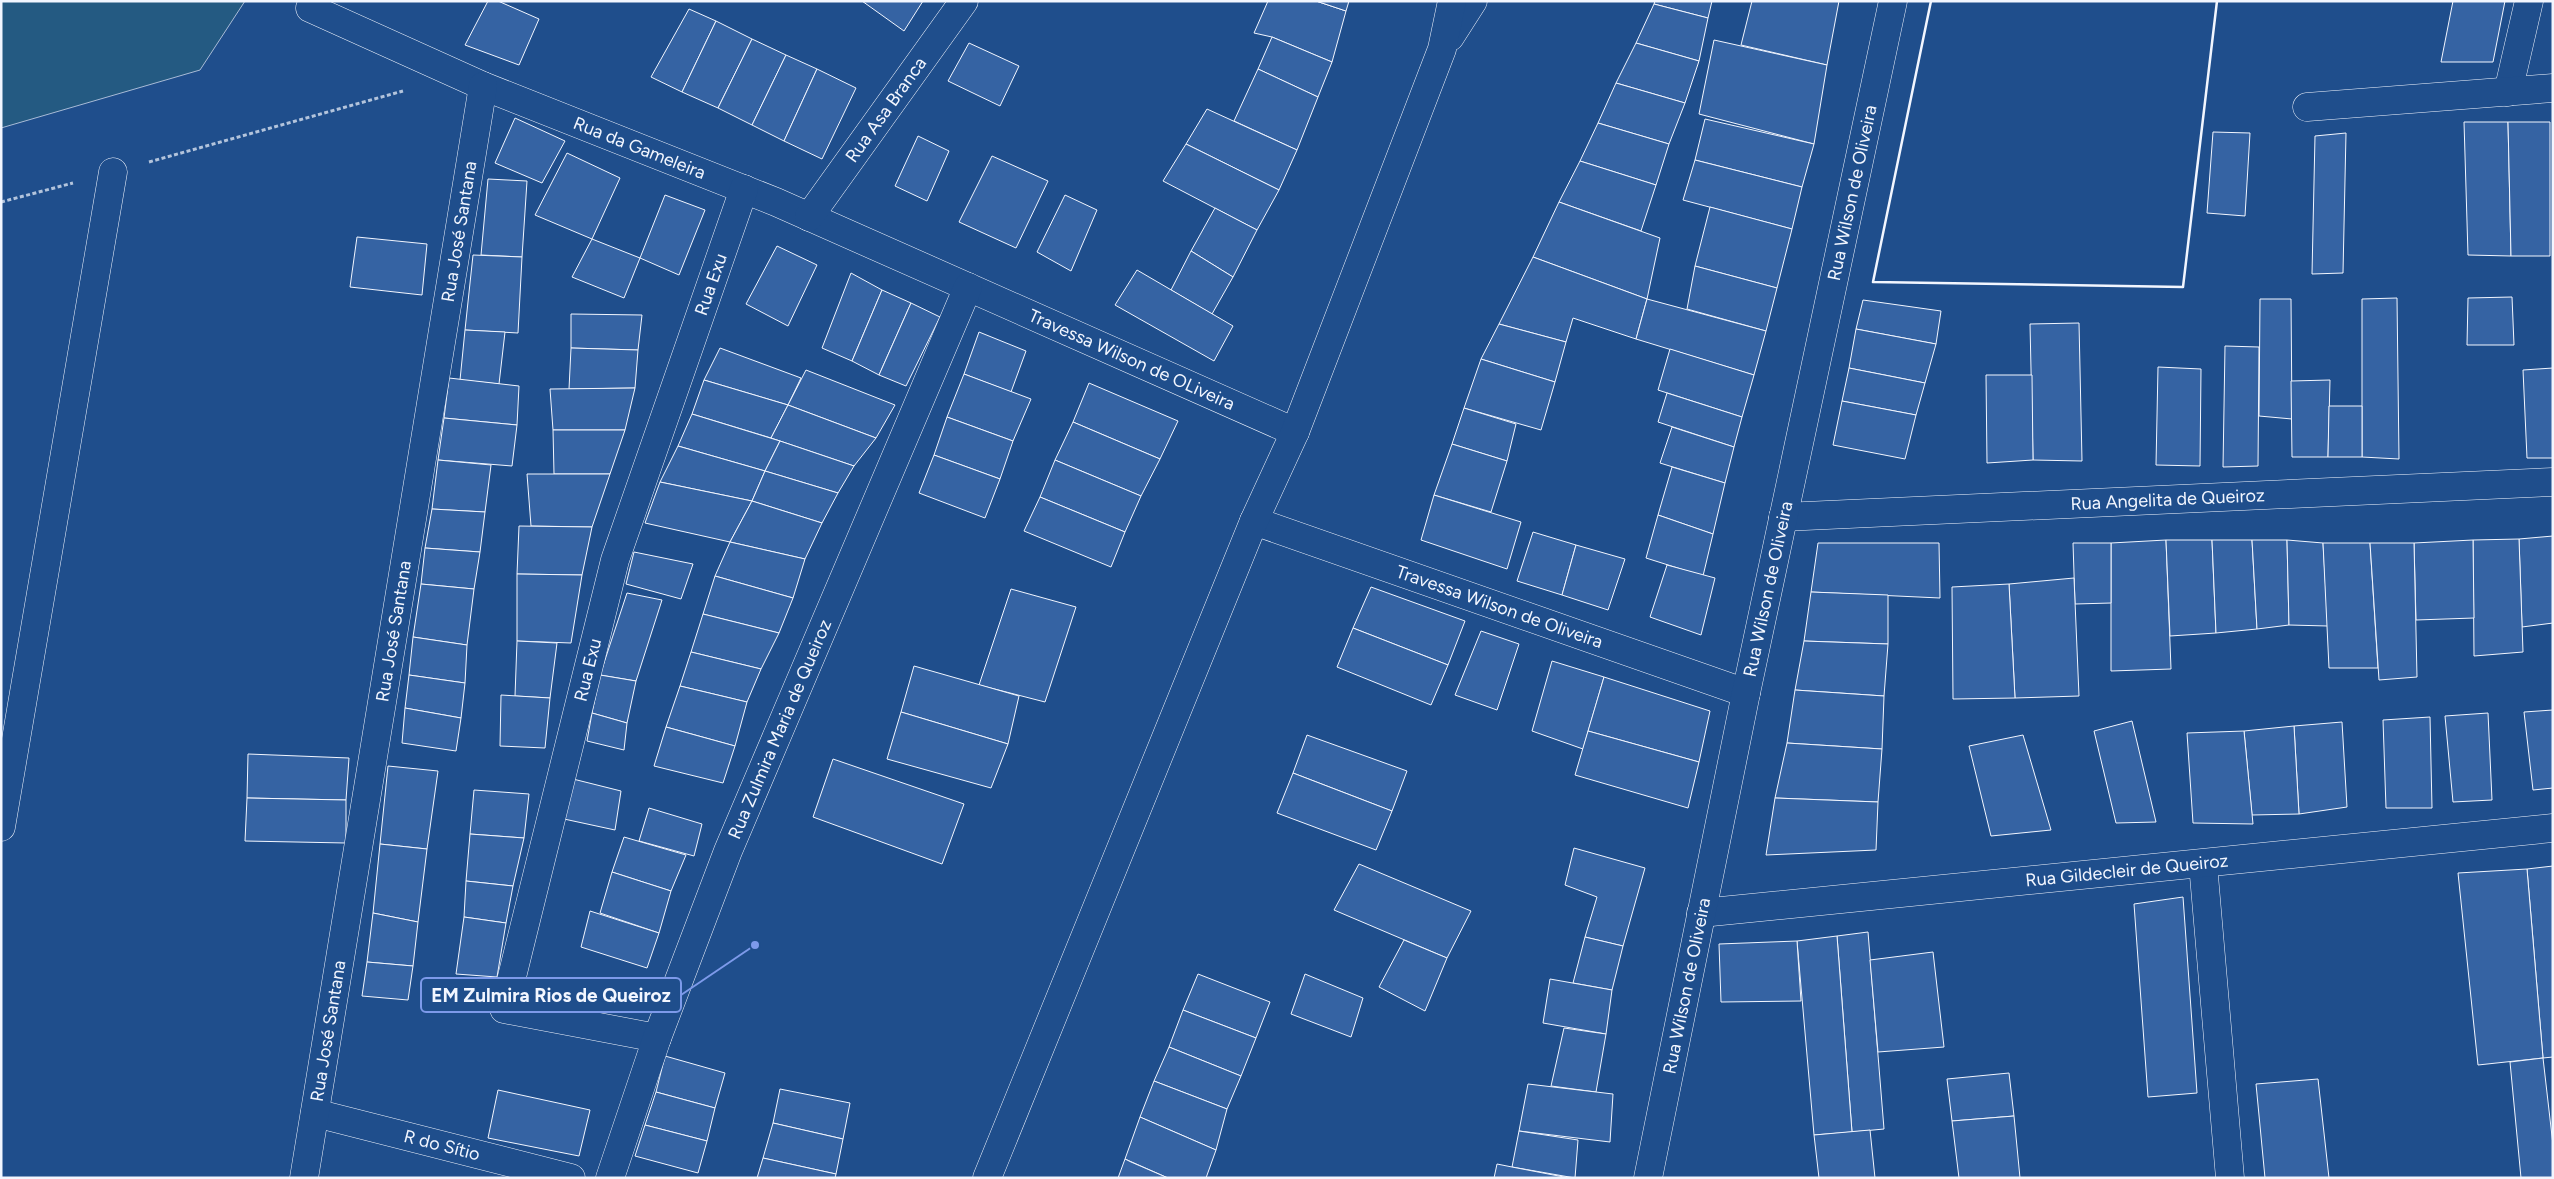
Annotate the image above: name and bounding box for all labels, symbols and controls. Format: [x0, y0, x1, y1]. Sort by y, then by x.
street label: Rua Asa Branca [841, 53, 931, 167]
street label: Rua Wilson de Oliveira [1823, 103, 1882, 283]
street label: Rua da Gameleira [570, 112, 709, 184]
street label: Rua José Santana [437, 159, 482, 304]
street label: Rua Exu [690, 250, 732, 318]
street label: Travessa Wilson de OLiveira [1025, 304, 1238, 415]
street label: Rua Angelita de Queiroz [2070, 484, 2265, 515]
street label: Rua Wilson de Oliveira [1739, 499, 1797, 679]
street label: Rua José Santana [371, 559, 416, 704]
street label: Travessa Wilson de Oliveira [1393, 560, 1606, 653]
street label: Rua Zulmira Maria de Queiroz [723, 616, 836, 842]
street label: Rua Exu [569, 636, 606, 704]
street label: Rua Gildecleir de Queiroz [2024, 849, 2230, 892]
street label: Rua Wilson de Oliveira [1658, 896, 1715, 1076]
street label: Rua José Santana [306, 959, 351, 1103]
callout: EM Zulmira Rios de Queiroz [421, 978, 681, 1012]
text: EM Zulmira Rios de Queiroz [431, 984, 671, 1007]
street label: R do Sítio [402, 1125, 482, 1165]

